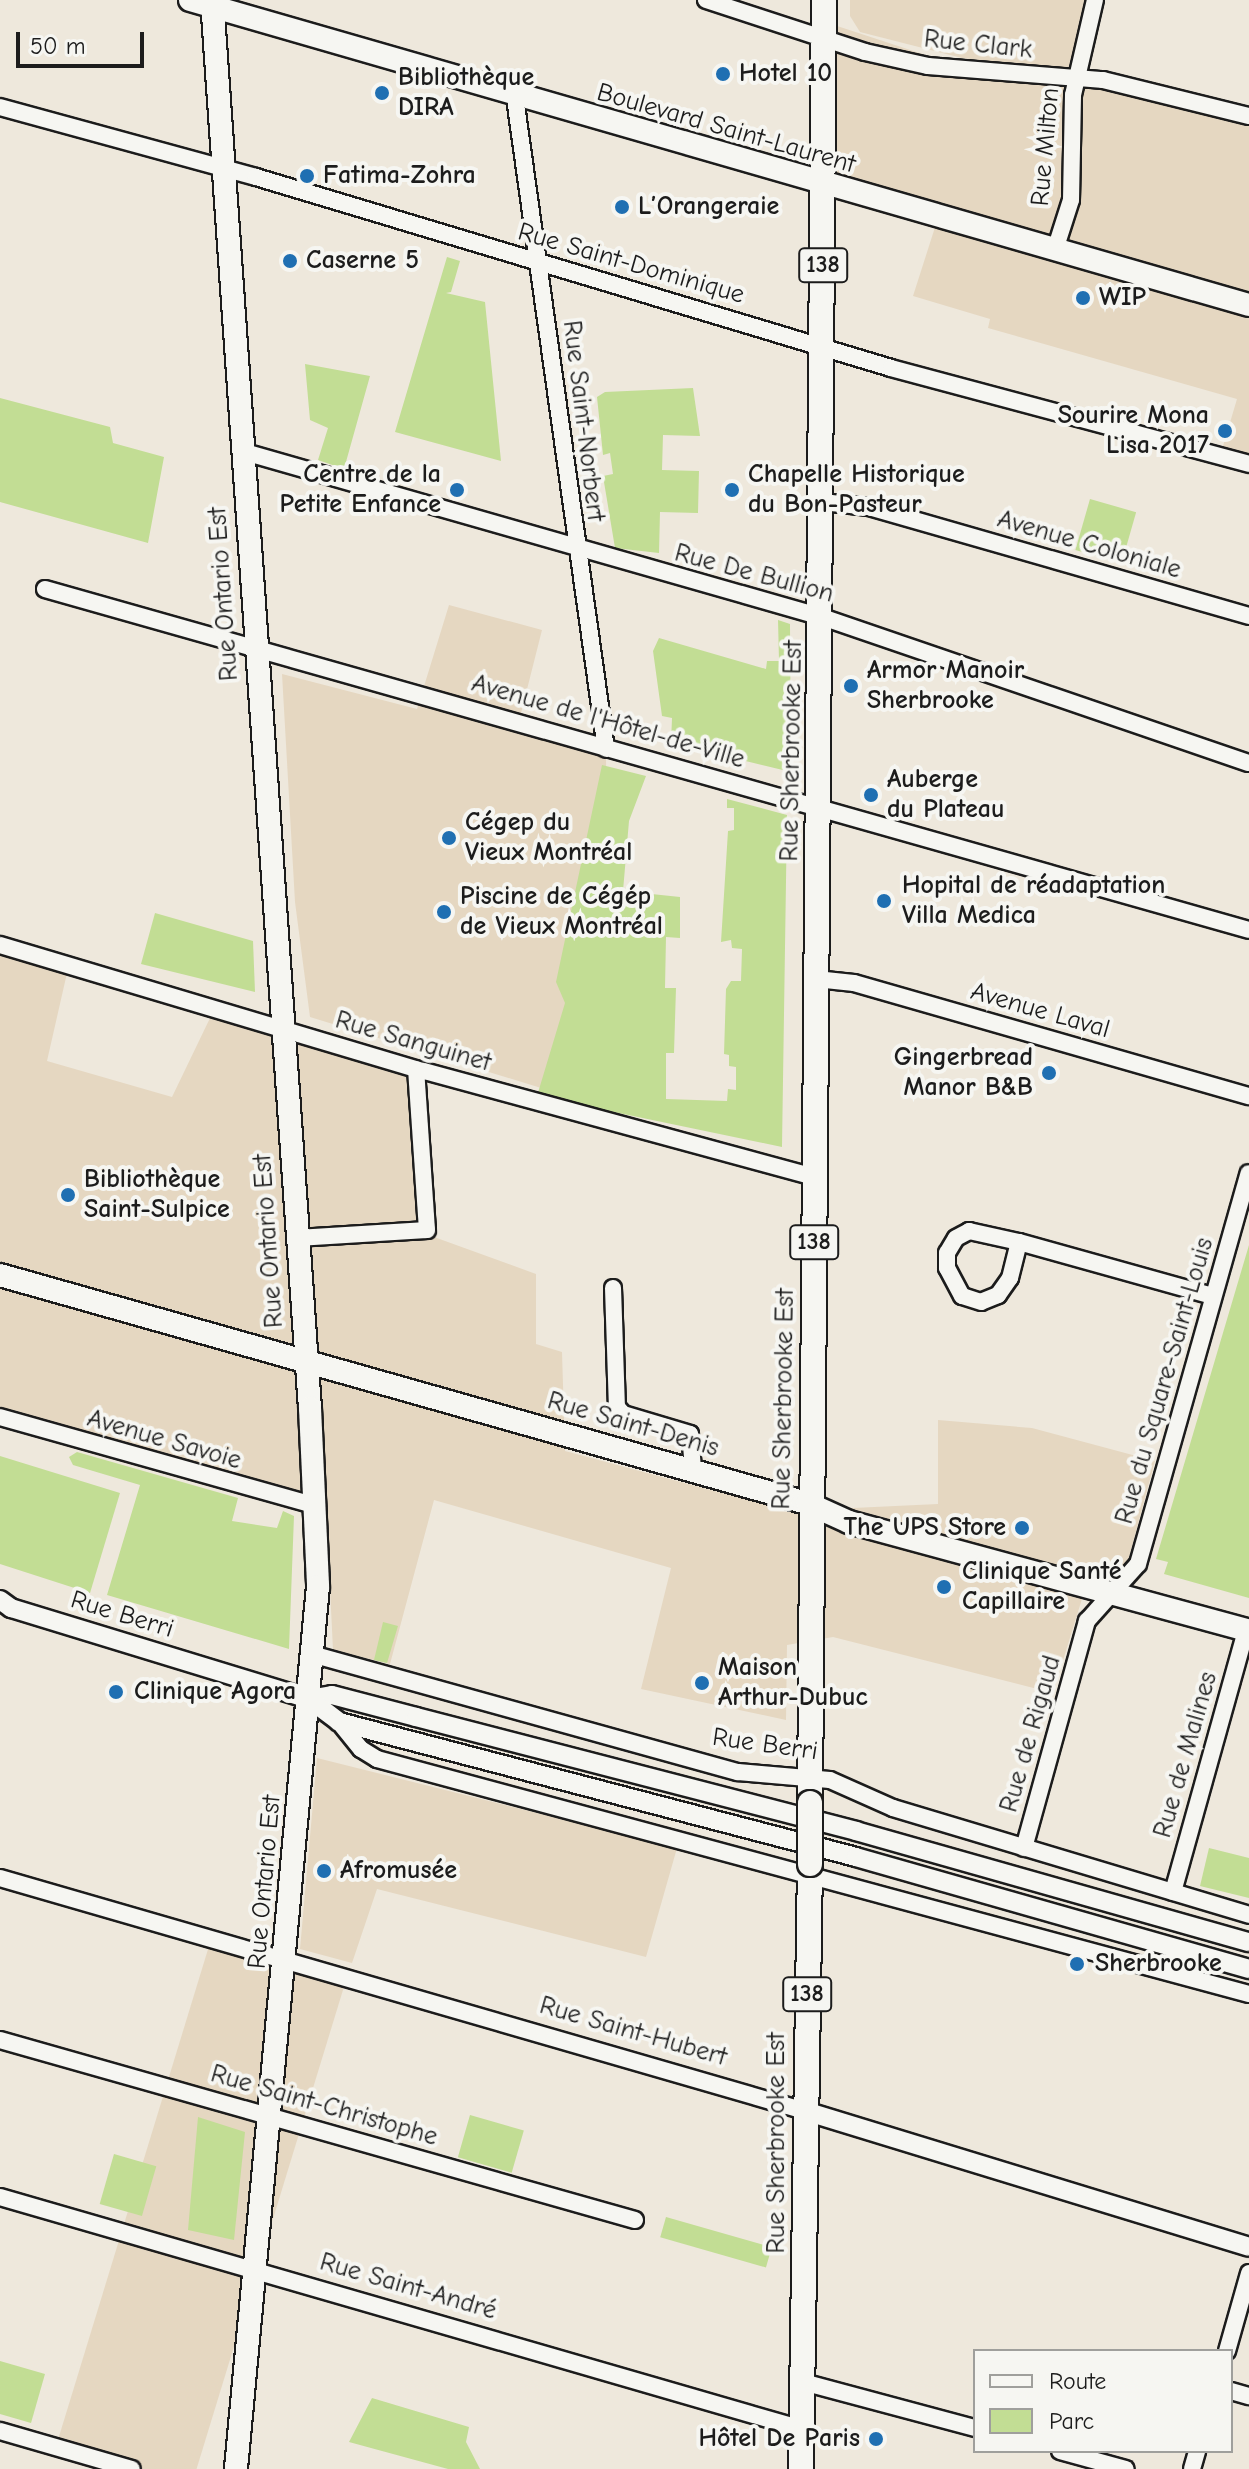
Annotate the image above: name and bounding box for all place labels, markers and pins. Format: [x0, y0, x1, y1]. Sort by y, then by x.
place label: Hotel 10 [739, 58, 832, 90]
place label: Bibliothèque DIRA [398, 62, 534, 124]
marker: Hotel 10 [714, 65, 732, 83]
marker: Bibliothèque DIRA [373, 84, 391, 102]
place label: Fatima-Zohra [323, 160, 476, 192]
marker: Fatima-Zohra [298, 167, 316, 185]
place label: L’Orangeraie [638, 191, 779, 223]
marker: L’Orangeraie [613, 198, 631, 216]
place label: Caserne 5 [306, 245, 419, 277]
marker: Caserne 5 [281, 252, 299, 270]
place label: WIP [1099, 282, 1146, 314]
marker: WIP [1074, 289, 1092, 307]
place label: Sourire Mona Lisa 2017 [1058, 400, 1209, 462]
marker: Sourire Mona Lisa 2017 [1216, 422, 1234, 440]
place label: Centre de la Petite Enfance [279, 459, 441, 520]
place label: Chapelle Historique du Bon-Pasteur [748, 459, 965, 520]
marker: Centre de la Petite Enfance [448, 481, 466, 499]
marker: Chapelle Historique du Bon-Pasteur [723, 481, 741, 499]
place label: Armor Manoir Sherbrooke [867, 655, 1024, 716]
marker: Armor Manoir Sherbrooke [842, 677, 860, 695]
place label: Auberge du Plateau [887, 764, 1004, 826]
marker: Auberge du Plateau [862, 786, 880, 804]
place label: Cégep du Vieux Montréal [465, 807, 632, 868]
marker: Cégep du Vieux Montréal [440, 829, 458, 847]
place label: Hopital de réadaptation Villa Medica [902, 870, 1165, 932]
place label: Piscine de Cégép de Vieux Montréal [460, 881, 663, 942]
marker: Hopital de réadaptation Villa Medica [873, 890, 895, 912]
marker: Piscine de Cégép de Vieux Montréal [435, 903, 453, 921]
place label: Gingerbread Manor B&B [894, 1042, 1033, 1104]
marker: Gingerbread Manor B&B [1040, 1064, 1058, 1082]
place label: Bibliothèque Saint-Sulpice [84, 1164, 230, 1226]
marker: Bibliothèque Saint-Sulpice [59, 1186, 77, 1204]
place label: The UPS Store [843, 1512, 1006, 1544]
marker: The UPS Store [1013, 1519, 1031, 1537]
place label: Clinique Santé Capillaire [962, 1556, 1121, 1618]
marker: Clinique Santé Capillaire [933, 1576, 955, 1598]
place label: Maison Arthur-Dubuc [718, 1652, 868, 1714]
marker: Maison Arthur-Dubuc [693, 1674, 711, 1692]
place label: Clinique Agora [134, 1676, 296, 1708]
marker: Clinique Agora [105, 1681, 127, 1703]
place label: Afromusée [340, 1855, 457, 1887]
marker: Afromusée [315, 1862, 333, 1880]
place label: Sherbrooke [1095, 1948, 1222, 1980]
marker: Sherbrooke [1066, 1953, 1088, 1975]
place label: Hôtel De Paris [698, 2423, 860, 2455]
marker: Hôtel De Paris [867, 2430, 885, 2448]

